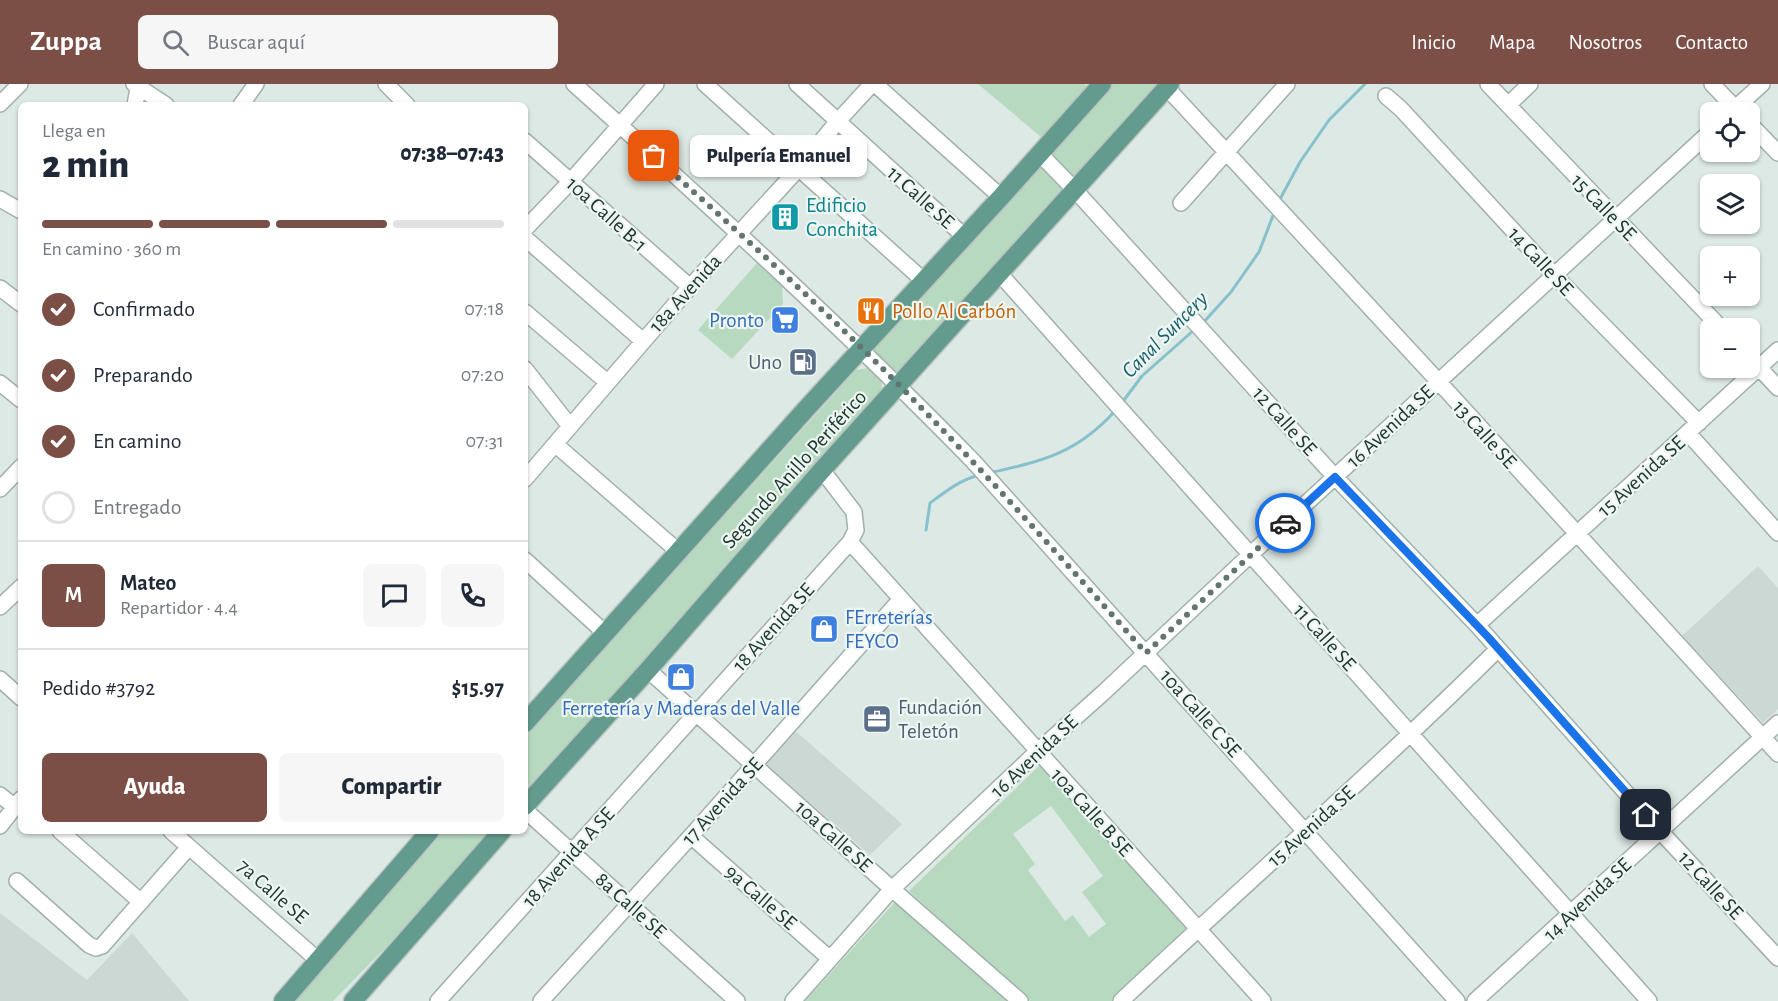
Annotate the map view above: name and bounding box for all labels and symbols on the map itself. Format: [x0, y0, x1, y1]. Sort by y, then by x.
pin [628, 130, 679, 181]
callout: Pulpería Emanuel [690, 135, 867, 177]
street label: 11 Calle SE [883, 162, 958, 233]
street label: 15 Calle SE [1567, 170, 1640, 245]
street label: 10a Calle B-1 [562, 173, 651, 256]
place label: Edificio Conchita [806, 195, 878, 240]
building icon: Edificio Conchita [769, 201, 801, 233]
street label: 14 Calle SE [1504, 223, 1577, 300]
street label: 18a Avenida [645, 250, 726, 336]
water label: Canal Suncery [1117, 287, 1212, 382]
restaurant icon: Pollo Al Carbón [855, 295, 887, 327]
place label: Pollo Al Carbón [892, 301, 1016, 322]
supermarket icon: Pronto [769, 304, 801, 336]
place label: Pronto [709, 310, 764, 331]
fuel station icon: Uno [787, 346, 819, 378]
place label: Uno [748, 352, 782, 373]
street label: 16 Avenida SE [1343, 381, 1438, 472]
street label: 12 Calle SE [1249, 383, 1321, 460]
street label: Segundo Anillo Periférico [718, 386, 871, 552]
street label: 13 Calle SE [1449, 396, 1520, 472]
street label: 15 Avenida SE [1594, 432, 1689, 521]
courier [1255, 493, 1315, 553]
street label: 18 Avenida SE [729, 579, 818, 675]
street label: 11 Calle SE [1289, 600, 1360, 675]
place label: FErreterías FEYCO [845, 607, 933, 652]
shop icon: FErreterías FEYCO [808, 613, 840, 645]
shop icon: Ferretería y Maderas del Valle [665, 661, 697, 693]
street label: 10a Calle C SE [1156, 665, 1245, 761]
place label: Fundación Teletón [898, 697, 982, 742]
place label: Ferretería y Maderas del Valle [562, 698, 800, 719]
office icon: Fundación Teletón [861, 703, 893, 735]
street label: 16 Avenida SE [987, 711, 1082, 802]
street label: 17 Avenida SE [678, 754, 767, 849]
street label: 10a Calle B SE [1047, 764, 1136, 860]
street label: 15 Avenida SE [1264, 782, 1359, 871]
pin [1620, 789, 1671, 840]
street label: 10a Calle SE [791, 797, 876, 876]
street label: 18 Avenida A SE [518, 803, 618, 911]
street label: 12 Calle SE [1674, 847, 1747, 923]
street label: 14 Avenida SE [1540, 854, 1635, 945]
street label: 7a Calle SE [233, 855, 312, 928]
street label: 9a Calle SE [721, 861, 800, 934]
street label: 8a Calle SE [591, 868, 670, 942]

